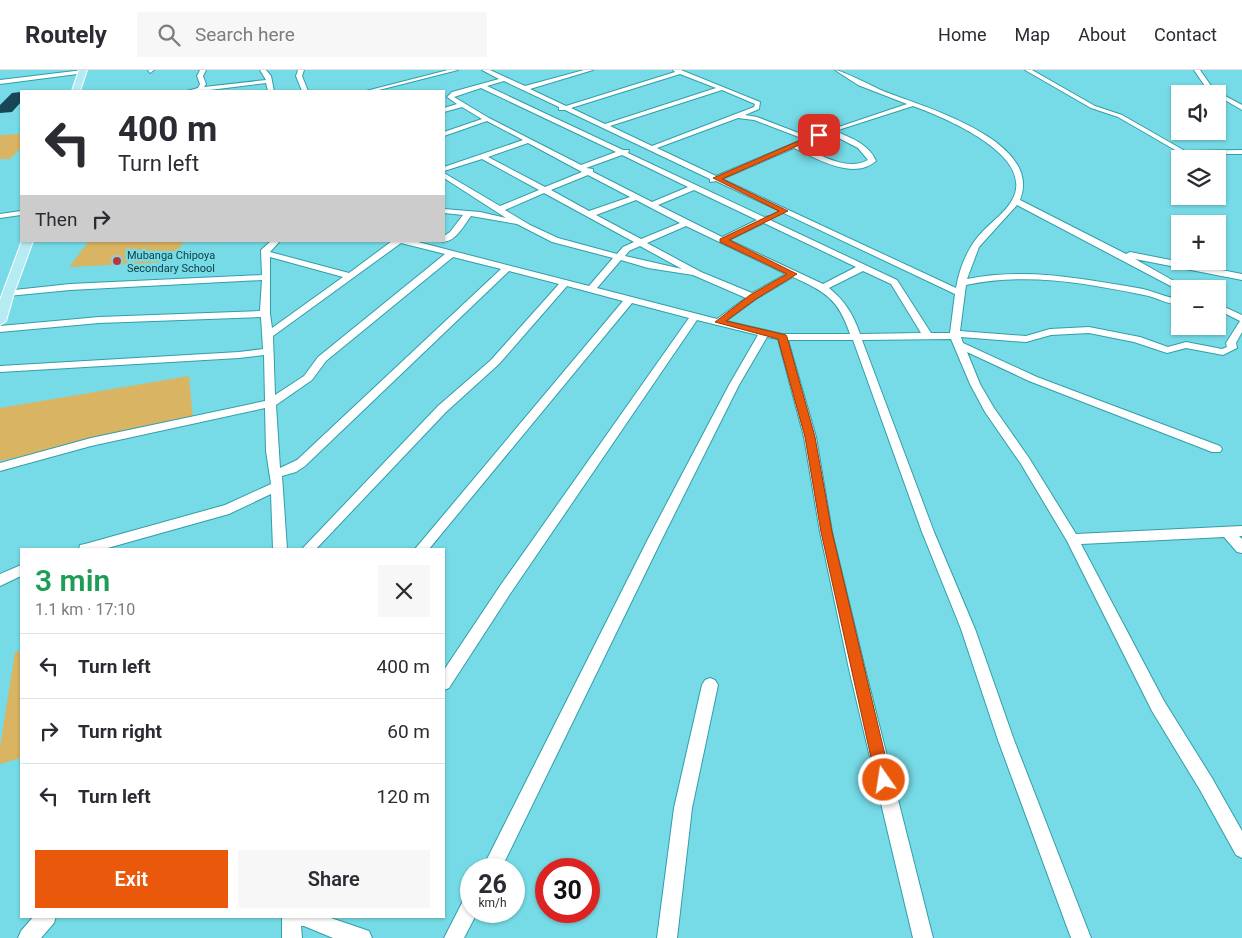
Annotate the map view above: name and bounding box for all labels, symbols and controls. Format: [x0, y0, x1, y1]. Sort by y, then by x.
search box [137, 12, 487, 57]
text: Routely [25, 21, 107, 49]
icon: search [155, 21, 183, 49]
text: Search here [195, 23, 295, 46]
text: Home [938, 24, 987, 45]
text: Map [1015, 24, 1050, 45]
text: About [1078, 24, 1126, 45]
text: Contact [1154, 24, 1217, 45]
map controls [1171, 85, 1226, 335]
button: sound [1171, 85, 1226, 140]
text: 400 m [118, 109, 217, 150]
icon: left [35, 110, 100, 175]
pin [798, 114, 840, 156]
icon: arrive [805, 121, 833, 149]
button: layers [1171, 150, 1226, 205]
text: Turn left [118, 151, 199, 176]
icon: right [87, 205, 115, 233]
text: Then [35, 208, 77, 231]
button: + [1171, 215, 1226, 270]
place label: Mubanga Chipoya Secondary School [127, 249, 215, 275]
marker: Mubanga Chipoya Secondary School [111, 255, 123, 267]
button: − [1171, 280, 1226, 335]
text: 3 min [35, 563, 110, 598]
button: close [378, 565, 430, 617]
text: 1.1 km · 17:10 [35, 600, 135, 619]
icon: left [35, 652, 63, 680]
text: Turn left [78, 655, 151, 678]
text: 400 m [377, 655, 430, 678]
icon: right [35, 717, 63, 745]
text: Turn right [78, 720, 162, 743]
text: 60 m [387, 720, 430, 743]
position arrow [857, 753, 909, 805]
icon: left [35, 782, 63, 810]
text: Turn left [78, 785, 151, 808]
text: 120 m [377, 785, 430, 808]
button: Exit [35, 850, 228, 908]
button: Share [238, 850, 430, 908]
speed limit sign: 30 [535, 858, 600, 923]
text: 26 [478, 870, 507, 899]
text: km/h [478, 896, 507, 910]

